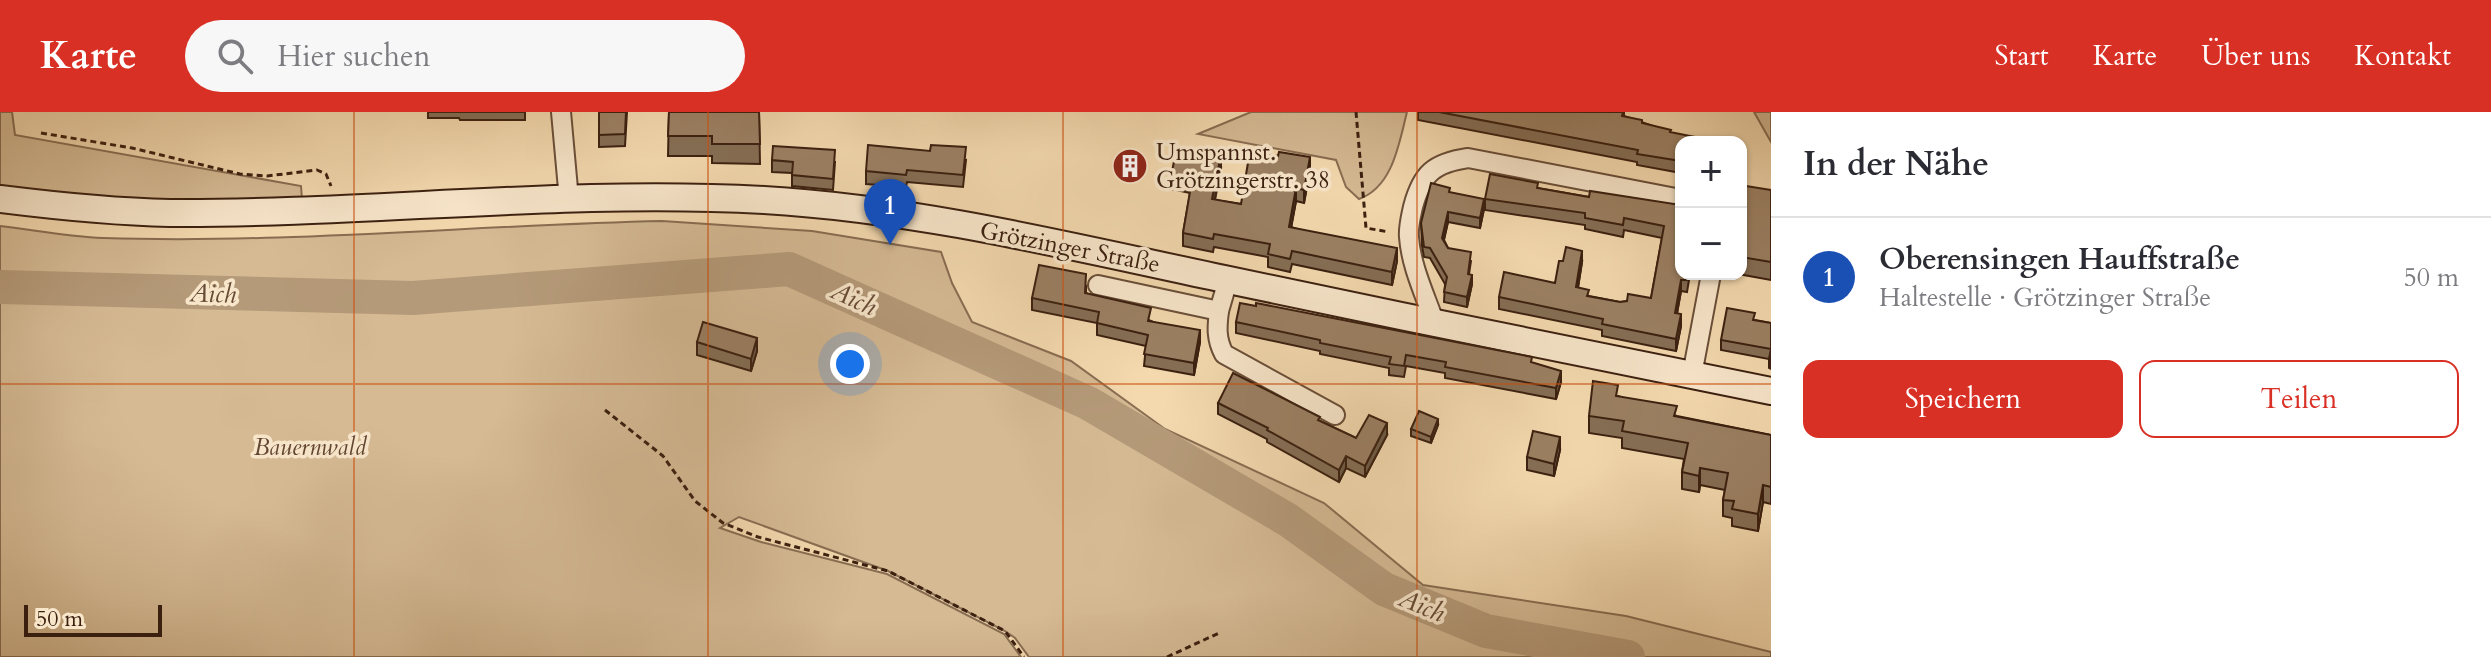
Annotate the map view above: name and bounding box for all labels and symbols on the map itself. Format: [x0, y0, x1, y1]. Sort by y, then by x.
place label: Umspannst. Grötzingerstr. 38 [1156, 136, 1330, 197]
building icon: Umspannst. Grötzingerstr. 38 [1111, 147, 1149, 185]
pin: 1 [864, 179, 916, 245]
street label: Grötzinger Straße [977, 214, 1163, 281]
water label: Aich [824, 273, 883, 324]
water label: Aich [188, 275, 237, 312]
your location [830, 344, 870, 384]
park label: Bauernwald [254, 431, 368, 464]
water label: Aich [1393, 580, 1450, 631]
scale bar [24, 601, 162, 637]

